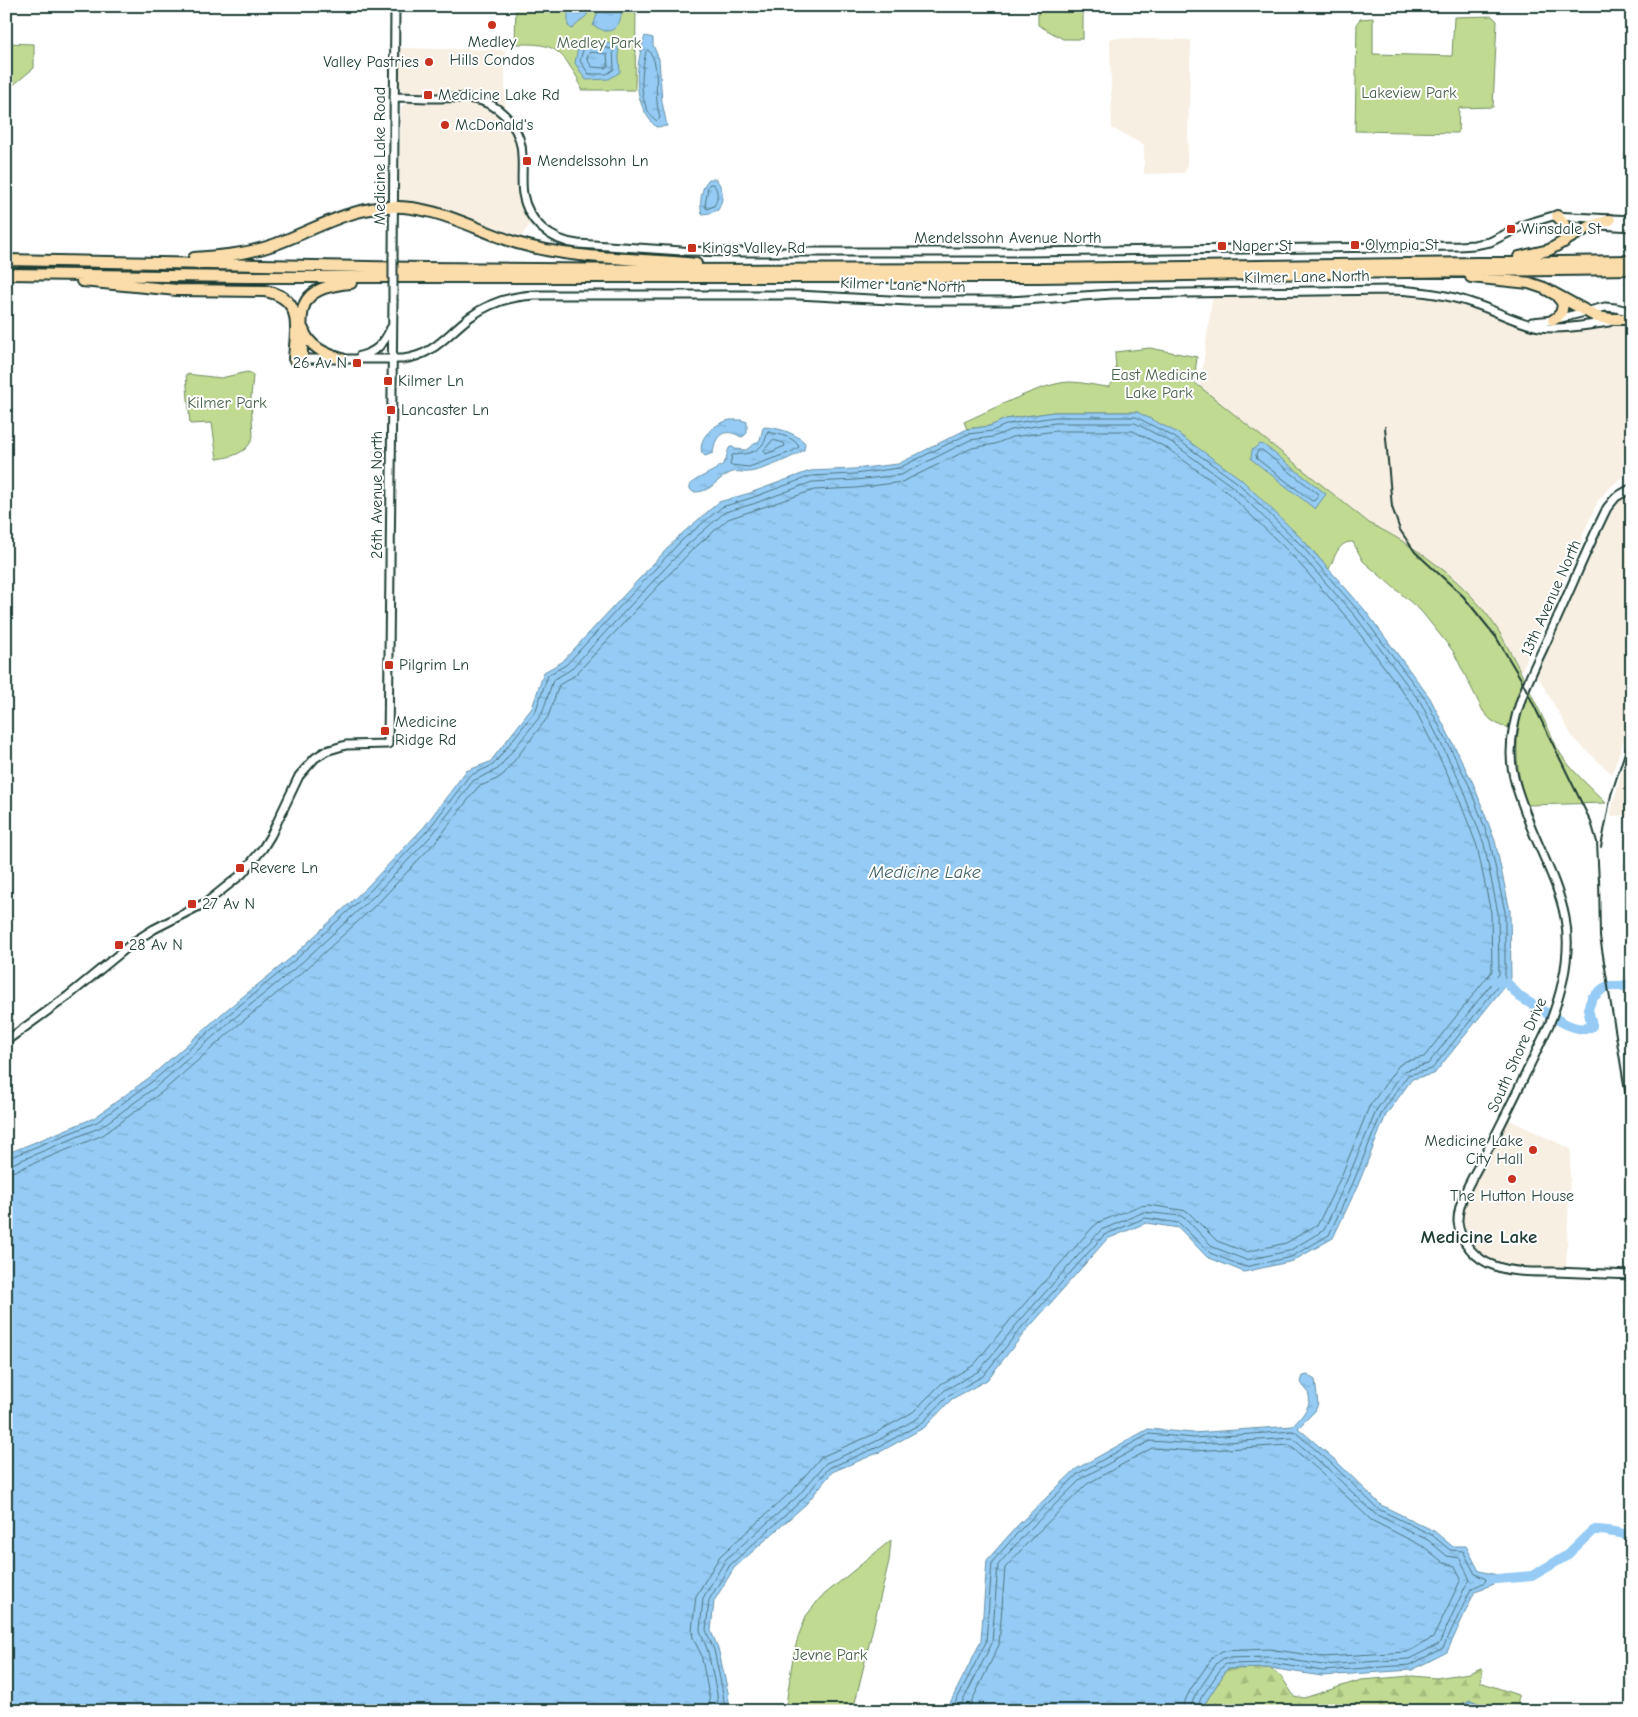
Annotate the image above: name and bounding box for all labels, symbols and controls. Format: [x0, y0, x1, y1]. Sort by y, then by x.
marker: Medley Hills Condos [486, 19, 498, 31]
place label: Medley Hills Condos [450, 33, 535, 69]
park label: Medley Park [557, 34, 642, 52]
place label: Valley Pastries [323, 53, 419, 71]
marker: Valley Pastries [423, 56, 435, 68]
park label: Lakeview Park [1361, 84, 1457, 102]
place label: Medicine Lake Rd [438, 86, 560, 104]
street label: Medicine Lake Road [371, 87, 389, 225]
marker: Medicine Lake Rd [422, 89, 434, 101]
place label: McDonald's [455, 116, 534, 134]
marker: McDonald's [439, 119, 451, 131]
place label: Mendelssohn Ln [537, 152, 649, 170]
marker: Mendelssohn Ln [521, 155, 533, 167]
place label: Winsdale St [1521, 220, 1601, 238]
marker: Winsdale St [1505, 223, 1517, 235]
street label: Mendelssohn Avenue North [914, 229, 1102, 247]
place label: Olympia St [1365, 236, 1439, 254]
place label: Naper St [1232, 237, 1293, 255]
place label: Kings Valley Rd [702, 239, 805, 257]
marker: Olympia St [1349, 239, 1361, 251]
marker: Naper St [1216, 240, 1228, 252]
marker: Kings Valley Rd [686, 242, 698, 254]
street label: Kilmer Lane North [1244, 267, 1370, 287]
street label: Kilmer Lane North [840, 274, 966, 296]
place label: 26 Av N [293, 354, 347, 372]
marker: 26 Av N [351, 357, 363, 369]
park label: East Medicine Lake Park [1111, 366, 1207, 402]
place label: Kilmer Ln [398, 372, 464, 390]
marker: Kilmer Ln [382, 375, 394, 387]
park label: Kilmer Park [187, 394, 267, 412]
place label: Lancaster Ln [401, 401, 489, 419]
marker: Lancaster Ln [385, 404, 397, 416]
street label: 26th Avenue North [368, 431, 386, 559]
street label: 13th Avenue North [1517, 537, 1585, 659]
place label: Pilgrim Ln [399, 656, 469, 674]
marker: Pilgrim Ln [383, 659, 395, 671]
place label: Medicine Ridge Rd [395, 713, 457, 749]
marker: Medicine Ridge Rd [379, 725, 391, 737]
place label: Revere Ln [250, 859, 318, 877]
marker: Revere Ln [234, 862, 246, 874]
water label: Medicine Lake [868, 862, 981, 883]
place label: 27 Av N [202, 895, 255, 913]
marker: 27 Av N [186, 898, 198, 910]
place label: 28 Av N [129, 936, 183, 954]
marker: 28 Av N [113, 939, 125, 951]
street label: South Shore Drive [1484, 995, 1550, 1115]
place label: Medicine Lake City Hall [1425, 1132, 1523, 1168]
marker: Medicine Lake City Hall [1527, 1144, 1539, 1156]
marker: The Hutton House [1506, 1173, 1518, 1185]
place label: The Hutton House [1450, 1187, 1574, 1205]
district label: Medicine Lake [1421, 1226, 1537, 1248]
park label: Jevne Park [793, 1646, 868, 1664]

